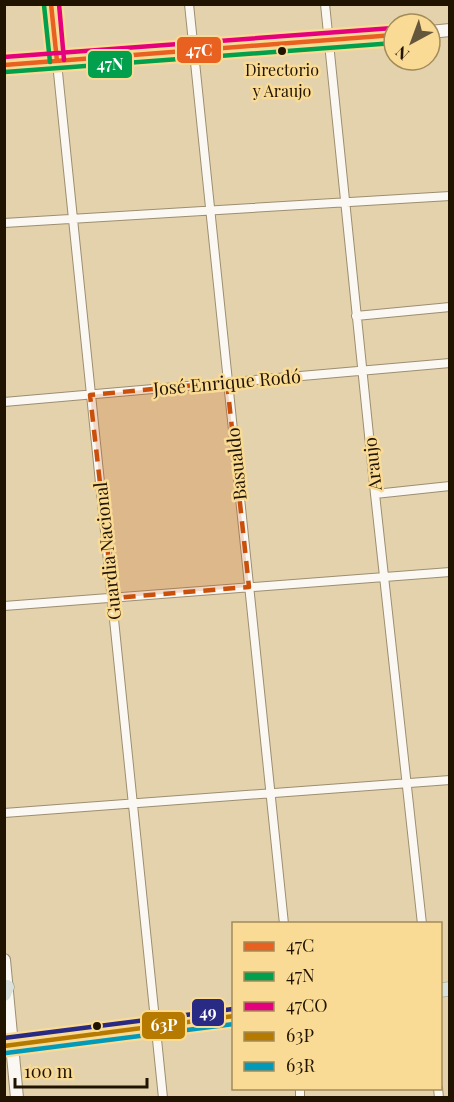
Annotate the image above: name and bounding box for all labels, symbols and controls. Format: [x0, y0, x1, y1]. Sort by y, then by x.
north arrow [382, 12, 442, 72]
line badge: 47C [176, 36, 222, 64]
text: 47C [186, 39, 212, 60]
text: N [390, 42, 413, 65]
marker: Directorio y Araujo [276, 45, 288, 57]
line badge: 47N [87, 50, 133, 79]
text: 47N [96, 53, 124, 74]
place label: Directorio y Araujo [245, 59, 319, 101]
street label: José Enrique Rodó [151, 364, 302, 400]
street label: Basualdo [220, 426, 252, 502]
street label: Araujo [357, 436, 387, 493]
street label: Guardia Nacional [88, 481, 126, 621]
legend [232, 922, 442, 1090]
text: 47C [286, 933, 314, 957]
text: 47N [286, 963, 315, 987]
text: 47CO [286, 993, 328, 1017]
line badge: 49 [191, 998, 225, 1027]
text: 49 [199, 1001, 217, 1022]
line badge: 63P [141, 1011, 186, 1040]
text: 63P [150, 1014, 178, 1035]
unlabelled marker [91, 1020, 103, 1032]
text: 63P [286, 1023, 314, 1047]
scale bar [15, 1051, 147, 1089]
text: 63R [286, 1053, 315, 1077]
text: 100 m [24, 1059, 73, 1083]

